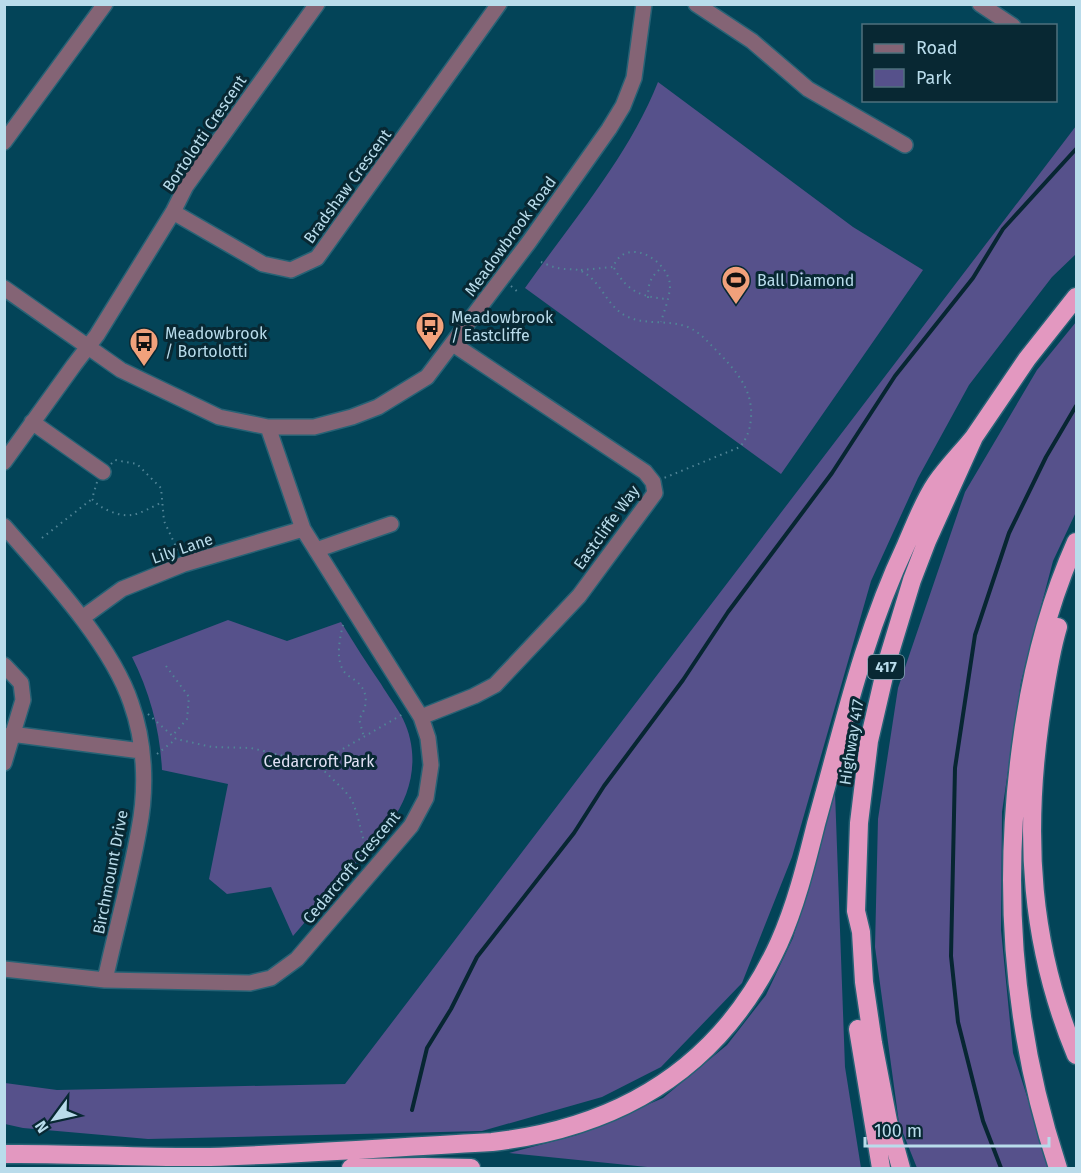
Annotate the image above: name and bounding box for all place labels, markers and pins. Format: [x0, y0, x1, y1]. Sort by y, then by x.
sports icon: Ball Diamond [720, 264, 752, 306]
place label: Ball Diamond [757, 271, 854, 290]
place label: Meadowbrook / Eastcliffe [451, 308, 554, 345]
bus stop icon: Meadowbrook / Eastcliffe [414, 310, 446, 352]
place label: Meadowbrook / Bortolotti [165, 324, 268, 361]
bus stop icon: Meadowbrook / Bortolotti [128, 326, 160, 368]

